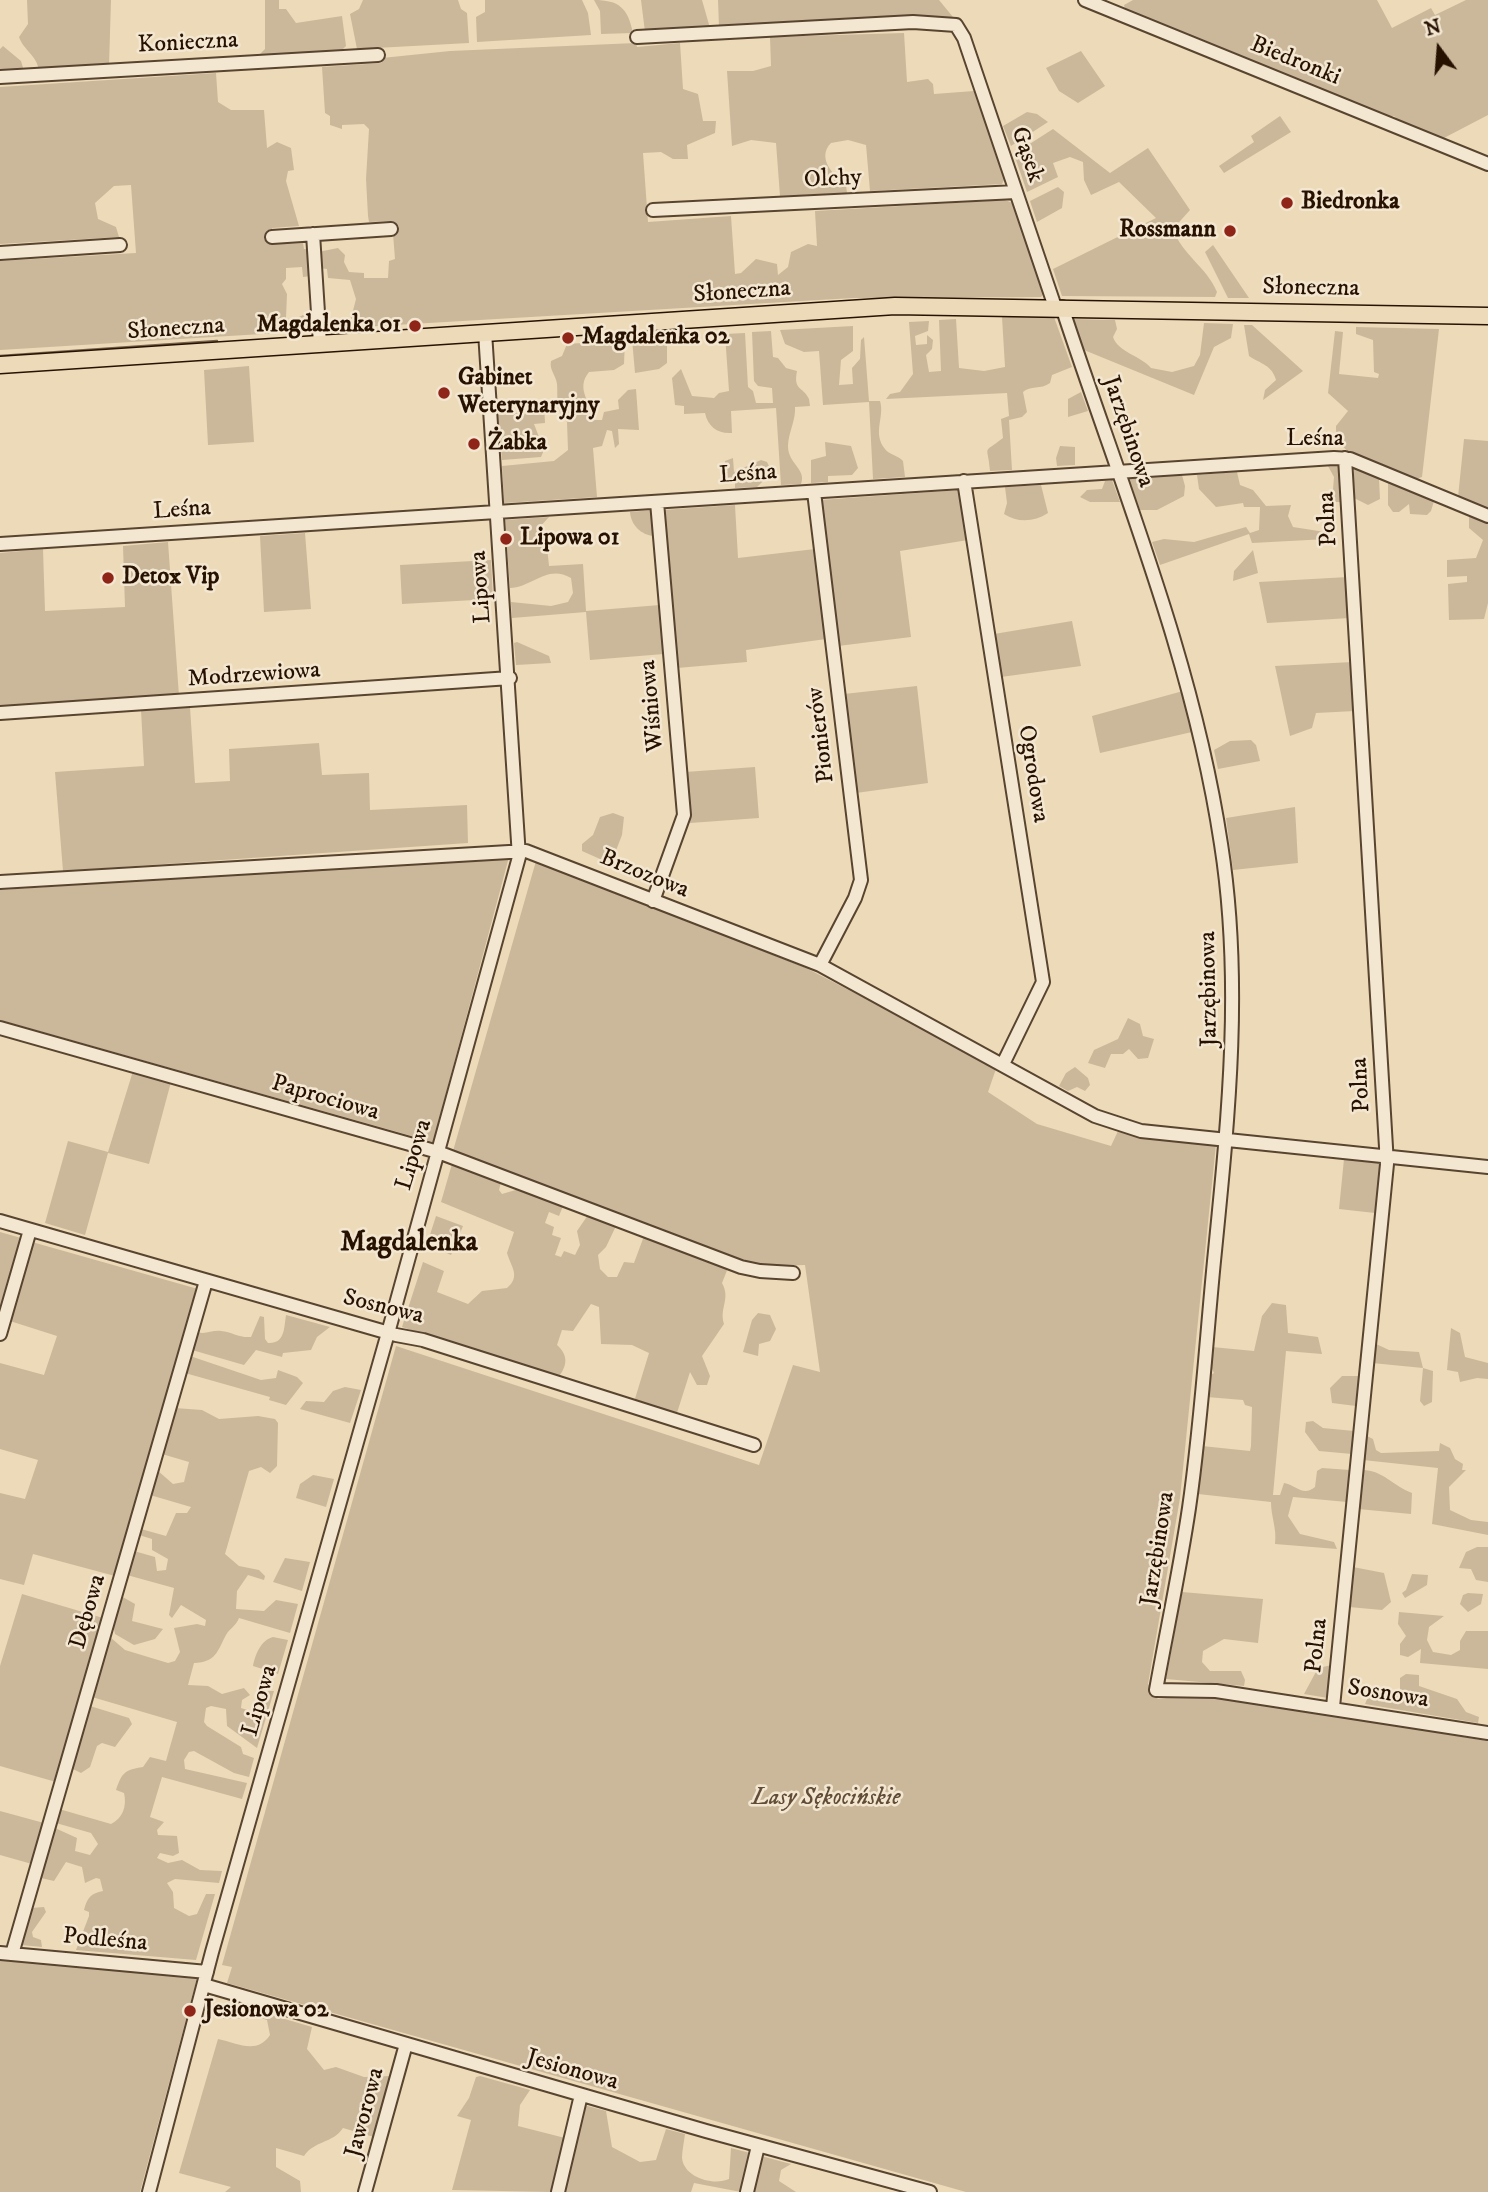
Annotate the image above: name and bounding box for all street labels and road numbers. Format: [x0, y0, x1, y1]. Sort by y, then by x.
street label: Konieczna [137, 27, 239, 61]
street label: Biedronki [1246, 31, 1344, 93]
street label: Gąsek [1003, 123, 1049, 187]
street label: Olchy [803, 164, 863, 196]
street label: Słoneczna [1262, 274, 1360, 304]
street label: Słoneczna [692, 275, 792, 311]
street label: Słoneczna [126, 312, 226, 348]
street label: Jarzębinowa [1095, 373, 1159, 491]
street label: Leśna [1286, 426, 1344, 454]
street label: Leśna [718, 459, 778, 491]
street label: Polna [1313, 491, 1345, 547]
street label: Leśna [152, 495, 212, 527]
street label: Lipowa [465, 550, 499, 624]
street label: Modrzewiowa [187, 657, 321, 695]
street label: Wiśniowa [635, 659, 671, 753]
street label: Pionierów [802, 685, 842, 785]
street label: Ogrodowa [1010, 723, 1054, 825]
street label: Brzozowa [595, 844, 693, 906]
street label: Jarzębinowa [1195, 931, 1225, 1047]
street label: Polna [1346, 1057, 1378, 1113]
street label: Paprociowa [268, 1070, 382, 1128]
street label: Lipowa [391, 1116, 439, 1194]
street label: Sosnowa [340, 1284, 426, 1332]
street label: Jarzębinowa [1136, 1490, 1182, 1608]
street label: Dębowa [65, 1571, 113, 1653]
street label: Polna [1301, 1617, 1335, 1675]
street label: Lipowa [237, 1662, 285, 1740]
street label: Sosnowa [1345, 1674, 1431, 1716]
street label: Podleśna [61, 1923, 149, 1959]
street label: Jesionowa [523, 2044, 621, 2098]
street label: Jaworowa [340, 2065, 392, 2161]

